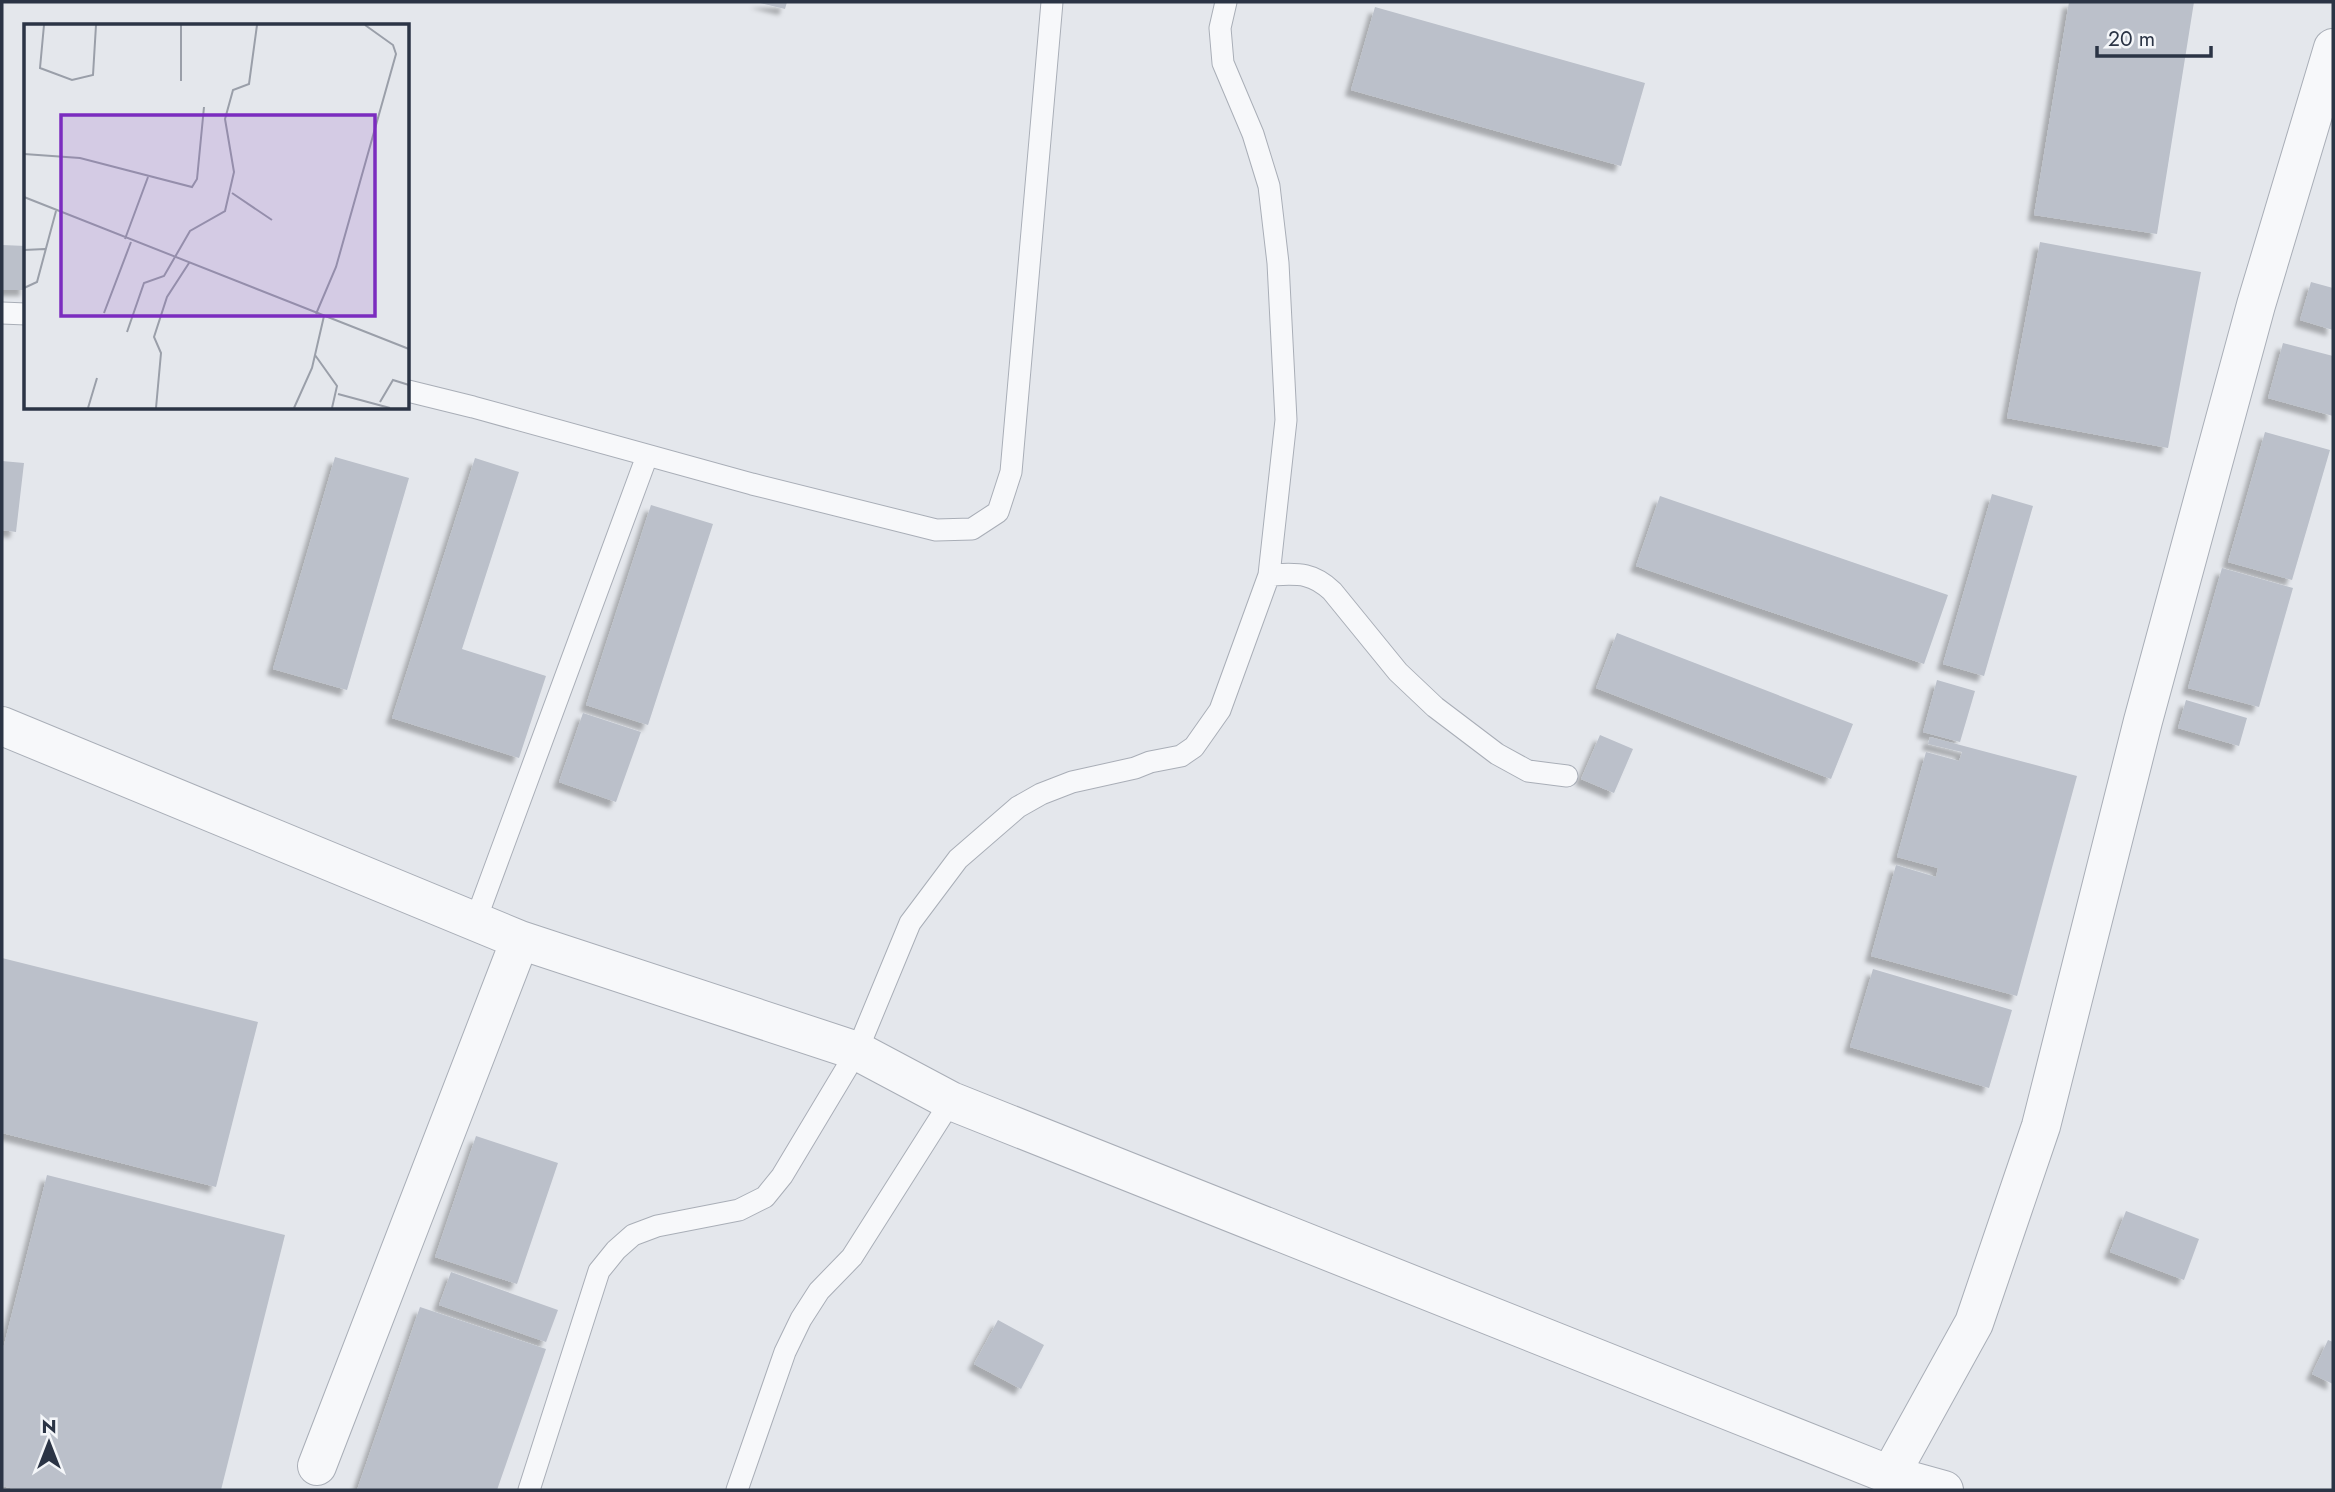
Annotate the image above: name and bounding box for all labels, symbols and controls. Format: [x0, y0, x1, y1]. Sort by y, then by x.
scale bar [2097, 14, 2211, 58]
inset map [24, 24, 410, 410]
text: 20 m [2108, 24, 2155, 54]
north arrow [14, 1408, 84, 1478]
text: N [41, 1413, 57, 1440]

